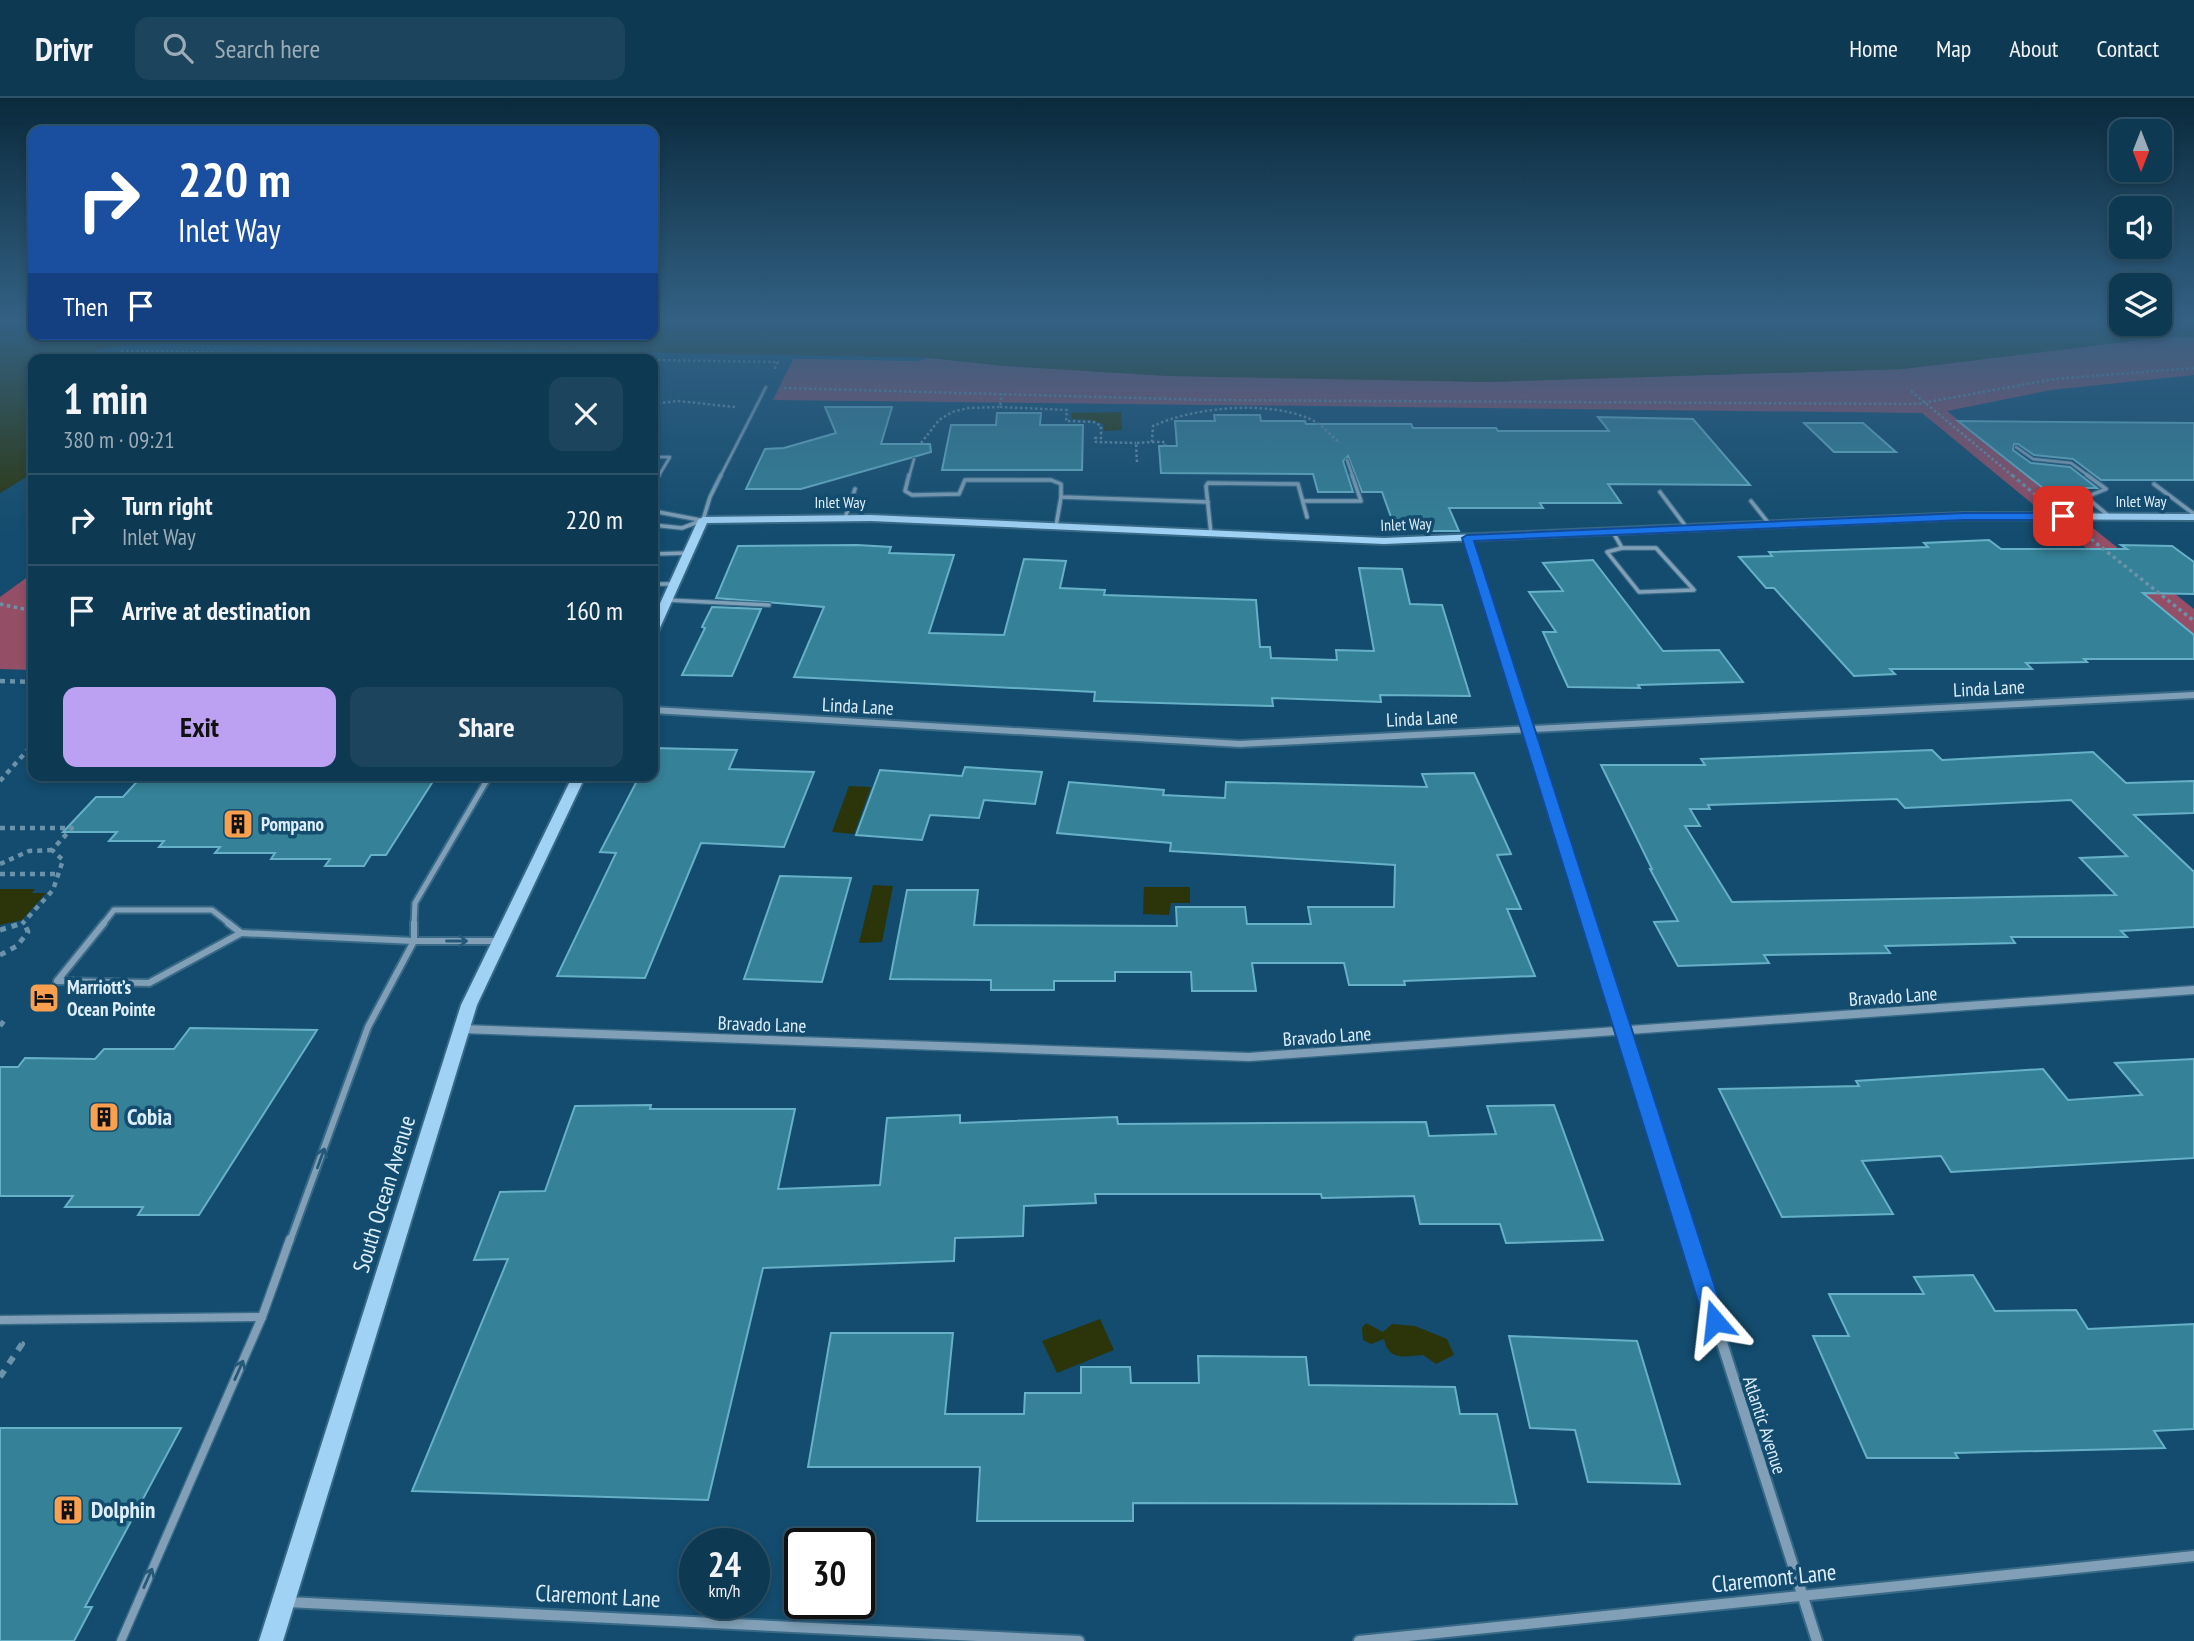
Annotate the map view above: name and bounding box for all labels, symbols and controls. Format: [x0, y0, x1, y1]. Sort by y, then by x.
search box [135, 17, 625, 80]
text: Drivr [35, 27, 93, 70]
icon: search [159, 29, 197, 67]
text: Search here [215, 32, 320, 65]
text: Home [1849, 33, 1898, 64]
text: Map [1936, 33, 1971, 64]
text: About [2009, 33, 2058, 64]
text: Contact [2096, 33, 2159, 64]
north arrow [2109, 119, 2172, 182]
map controls [2109, 119, 2172, 336]
text: 220 m [178, 147, 291, 211]
icon: right [63, 154, 154, 245]
button: sound [2109, 196, 2172, 259]
text: Inlet Way [178, 209, 281, 251]
button: layers [2109, 273, 2172, 336]
icon: arrive [122, 287, 160, 325]
text: Then [63, 290, 108, 323]
text: 1 min [63, 371, 148, 426]
button: close [549, 377, 623, 451]
text: 380 m · 09:21 [63, 425, 175, 454]
pin [2033, 486, 2093, 546]
text: Turn right [122, 489, 213, 522]
street label: Inlet Way [2115, 491, 2167, 511]
street label: Inlet Way [814, 492, 866, 512]
icon: arrive [2044, 497, 2082, 535]
icon: right [63, 501, 101, 539]
text: 220 m [565, 503, 623, 536]
street label: Inlet Way [1380, 513, 1432, 535]
text: Inlet Way [122, 522, 196, 551]
icon: arrive [63, 592, 101, 630]
text: Arrive at destination [122, 594, 311, 627]
text: 160 m [565, 594, 623, 627]
street label: Linda Lane [1953, 674, 2026, 702]
button: Exit [63, 687, 336, 767]
button: Share [350, 687, 623, 767]
street label: Linda Lane [822, 692, 895, 720]
street label: Linda Lane [1386, 704, 1459, 732]
building icon: Pompano [221, 807, 255, 841]
place label: Pompano [261, 812, 324, 836]
one-way arrow [446, 934, 469, 948]
place label: Marriott’s Ocean Pointe [67, 975, 156, 1021]
hotel icon: Marriott’s Ocean Pointe [27, 981, 61, 1015]
street label: Bravado Lane [1848, 981, 1938, 1011]
street label: Bravado Lane [717, 1010, 807, 1038]
street label: Bravado Lane [1282, 1021, 1372, 1051]
building icon: Cobia [87, 1100, 121, 1134]
place label: Cobia [127, 1102, 172, 1131]
street label: South Ocean Avenue [346, 1112, 421, 1276]
one-way arrow [315, 1147, 328, 1169]
position arrow [1678, 1284, 1752, 1358]
one-way arrow [233, 1360, 246, 1381]
street label: Atlantic Avenue [1738, 1373, 1792, 1477]
building icon: Dolphin [51, 1493, 85, 1527]
place label: Dolphin [91, 1495, 155, 1524]
speed limit sign: 30 [784, 1528, 875, 1619]
text: 24 [708, 1541, 741, 1587]
street label: Claremont Lane [1710, 1557, 1838, 1598]
one-way arrow [142, 1568, 155, 1590]
street label: Claremont Lane [535, 1578, 661, 1613]
text: km/h [709, 1579, 740, 1602]

